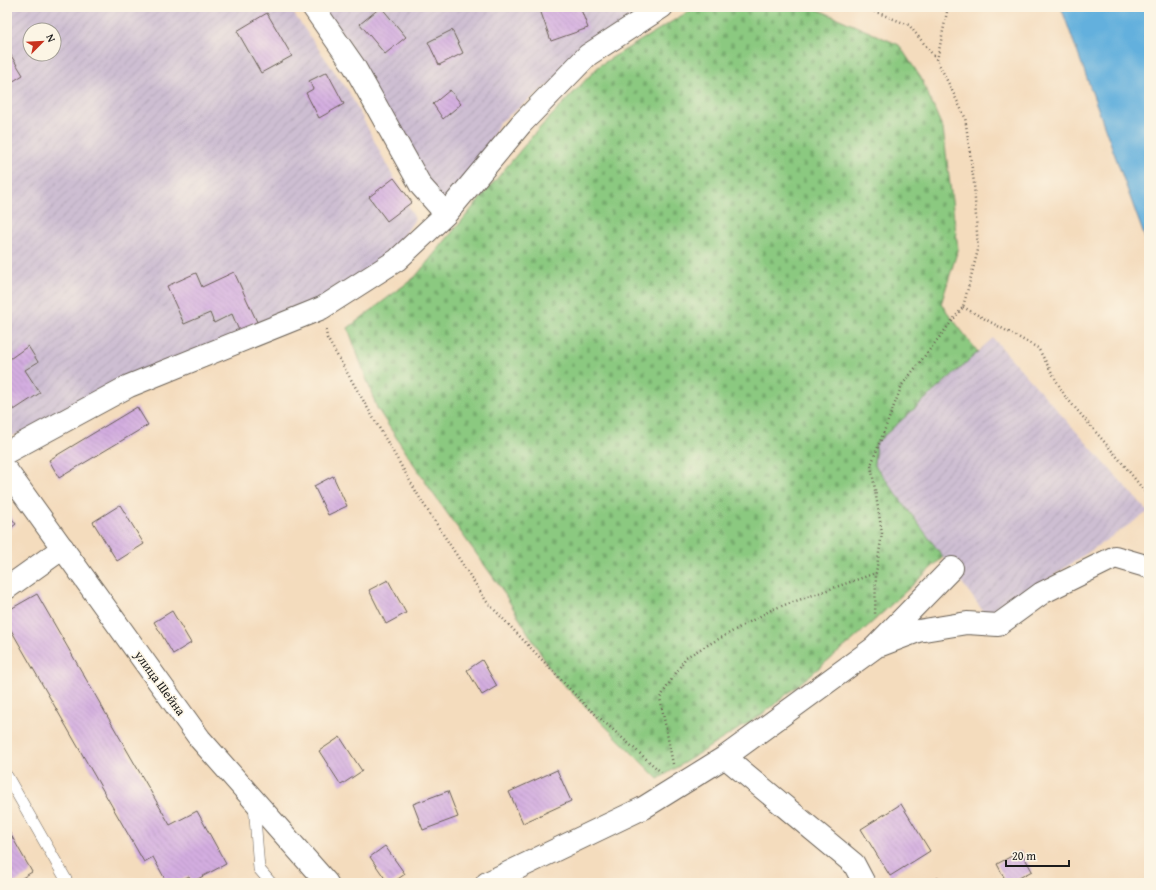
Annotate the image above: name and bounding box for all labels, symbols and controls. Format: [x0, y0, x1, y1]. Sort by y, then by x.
north arrow [22, 22, 62, 62]
text: N [42, 31, 60, 45]
street label: улица Шейна [129, 646, 191, 720]
scale bar [1006, 842, 1069, 868]
text: 20 m [1012, 847, 1036, 864]

